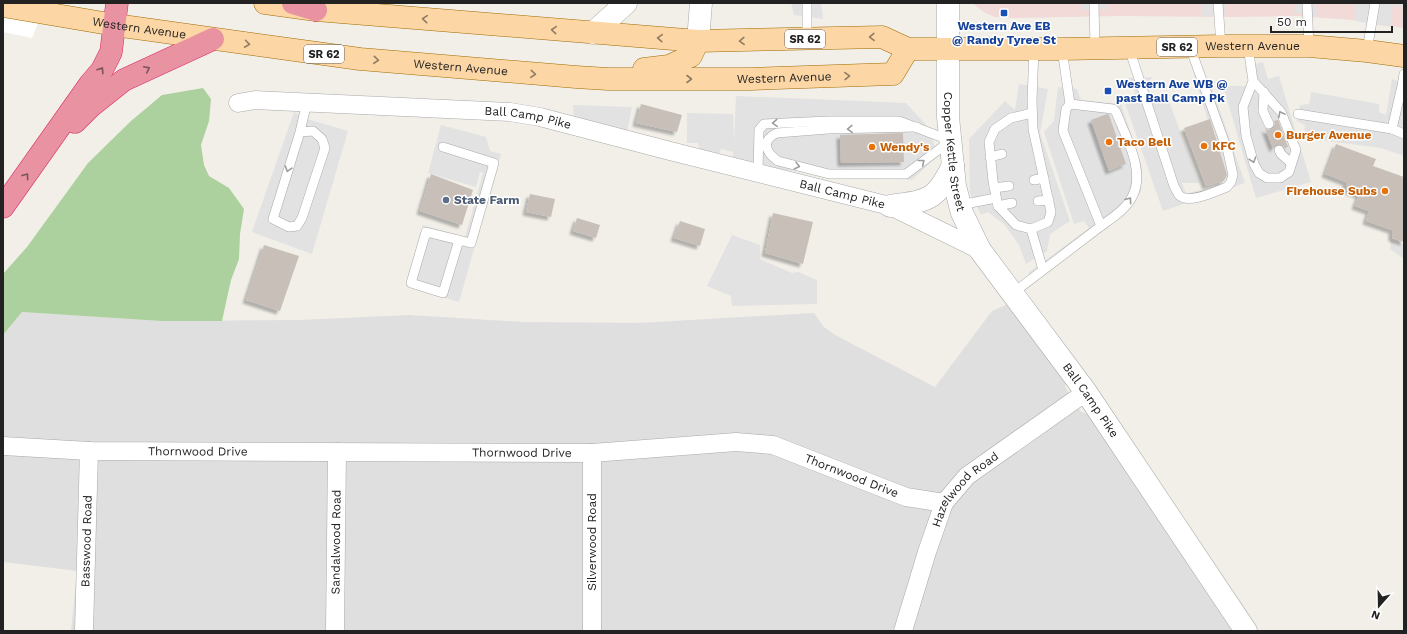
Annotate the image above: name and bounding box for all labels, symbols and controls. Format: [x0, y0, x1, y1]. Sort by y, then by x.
marker: Western Ave EB @ Randy Tyree St [999, 8, 1009, 18]
scale bar [1271, 8, 1392, 34]
street label: Western Avenue [91, 14, 187, 42]
one-way arrow [422, 14, 428, 23]
text: 50 m [1277, 15, 1307, 29]
place label: Western Ave EB @ Randy Tyree St [952, 19, 1057, 47]
one-way arrow [551, 25, 557, 34]
road number: SR 62 [785, 30, 825, 48]
one-way arrow [869, 33, 875, 41]
one-way arrow [657, 34, 663, 43]
one-way arrow [739, 36, 745, 45]
road number: SR 62 [1157, 38, 1197, 56]
one-way arrow [244, 39, 250, 48]
street label: Western Avenue [1205, 39, 1300, 53]
road number: SR 62 [304, 45, 344, 63]
one-way arrow [372, 56, 379, 65]
street label: Western Avenue [413, 56, 509, 78]
one-way arrow [143, 66, 150, 74]
one-way arrow [96, 67, 103, 74]
one-way arrow [530, 69, 536, 78]
street label: Western Avenue [737, 69, 832, 86]
one-way arrow [844, 72, 850, 80]
one-way arrow [686, 75, 692, 83]
place label: Western Ave WB @ past Ball Camp Pk [1116, 77, 1228, 105]
marker: Western Ave WB @ past Ball Camp Pk [1103, 86, 1113, 96]
street label: Copper Kettle Street [941, 92, 968, 213]
street label: Ball Camp Pike [484, 104, 573, 132]
one-way arrow [1279, 111, 1286, 118]
one-way arrow [772, 119, 778, 127]
one-way arrow [847, 124, 853, 133]
place label: Burger Avenue [1286, 128, 1371, 142]
marker: Burger Avenue [1273, 130, 1283, 140]
place label: Taco Bell [1117, 135, 1171, 149]
marker: Taco Bell [1104, 137, 1114, 147]
place label: KFC [1212, 139, 1236, 153]
place label: Wendy's [880, 140, 930, 154]
marker: KFC [1199, 141, 1209, 151]
marker: Wendy's [867, 142, 877, 152]
one-way arrow [1248, 156, 1257, 163]
one-way arrow [917, 160, 924, 167]
one-way arrow [793, 161, 800, 170]
one-way arrow [284, 165, 293, 172]
one-way arrow [21, 173, 28, 180]
street label: Ball Camp Pike [798, 177, 887, 212]
place label: Firehouse Subs [1286, 184, 1378, 198]
marker: Firehouse Subs [1380, 186, 1390, 196]
place label: State Farm [454, 193, 520, 207]
marker: State Farm [441, 195, 451, 205]
one-way arrow [1124, 197, 1131, 204]
street label: Ball Camp Pike [1060, 360, 1122, 440]
street label: Thornwood Drive [148, 444, 248, 459]
street label: Thornwood Drive [472, 446, 572, 460]
street label: Hazelwood Road [929, 449, 1001, 529]
street label: Thornwood Drive [803, 451, 901, 500]
street label: Sandalwood Road [328, 490, 344, 594]
street label: Silverwood Road [585, 493, 599, 591]
street label: Basswood Road [78, 495, 95, 587]
north arrow [1359, 586, 1399, 626]
text: N [1370, 607, 1382, 622]

